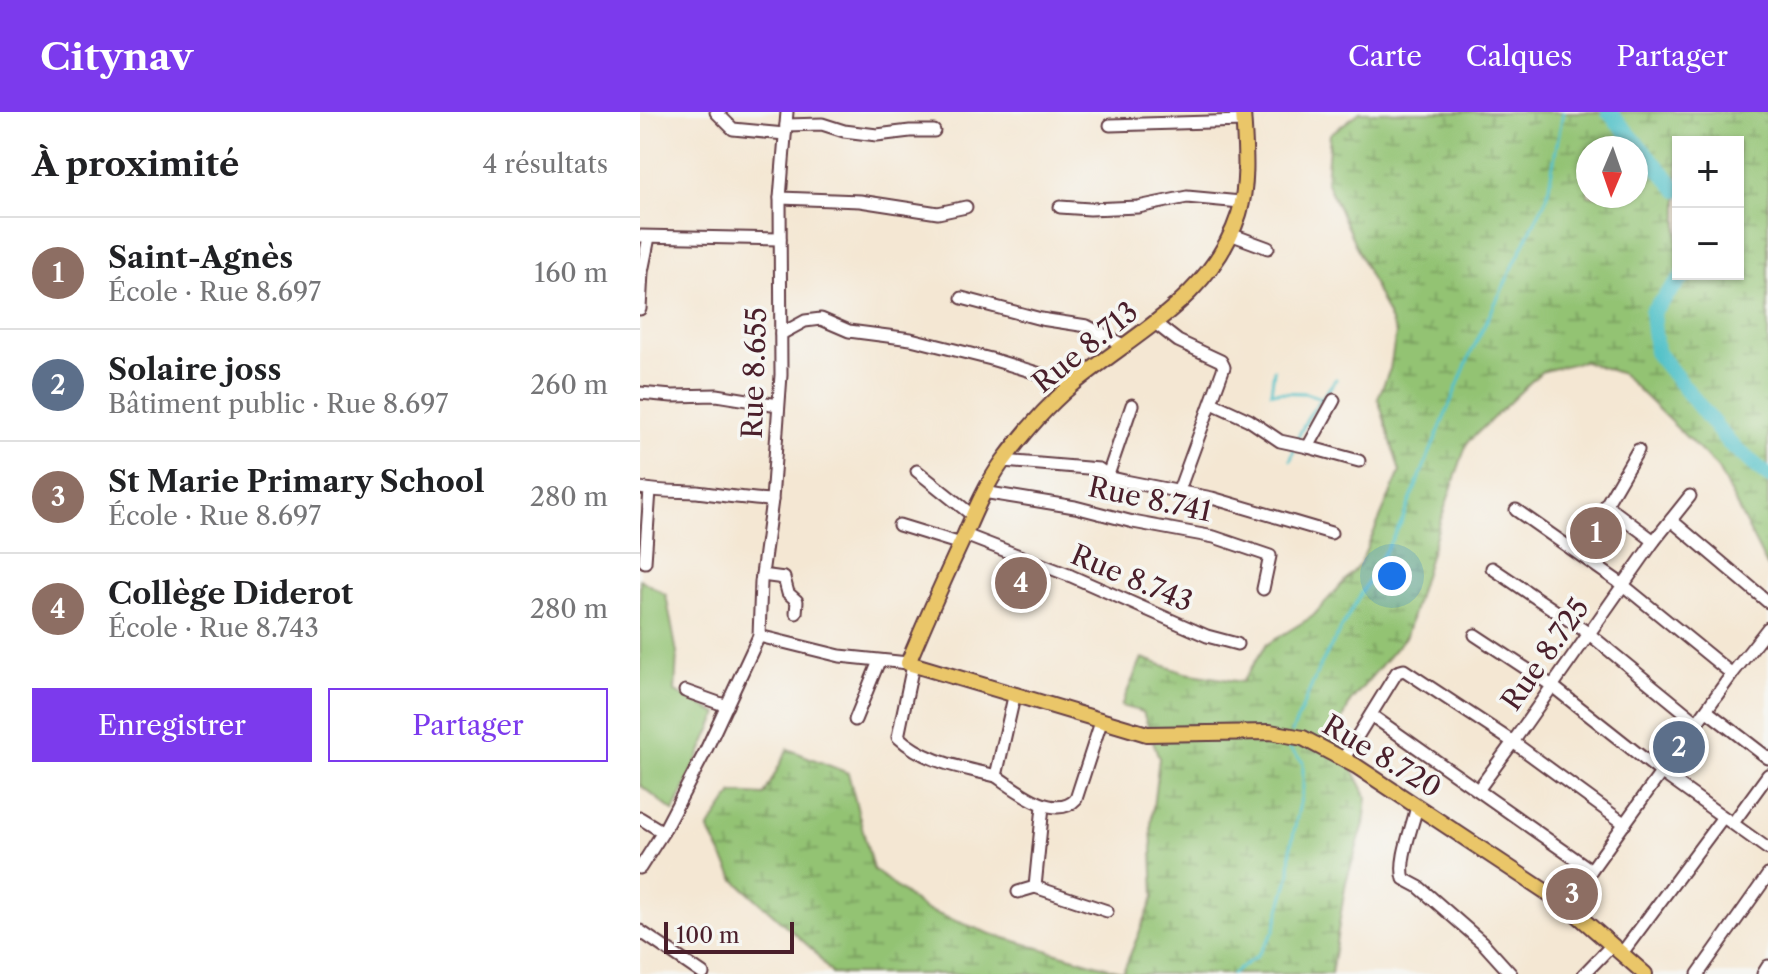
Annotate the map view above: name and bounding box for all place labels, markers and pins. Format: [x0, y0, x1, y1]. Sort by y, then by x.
pin: 1 [1570, 503, 1622, 563]
pin: 4 [995, 553, 1047, 613]
pin: 2 [1653, 717, 1705, 777]
pin: 3 [1546, 864, 1598, 924]

